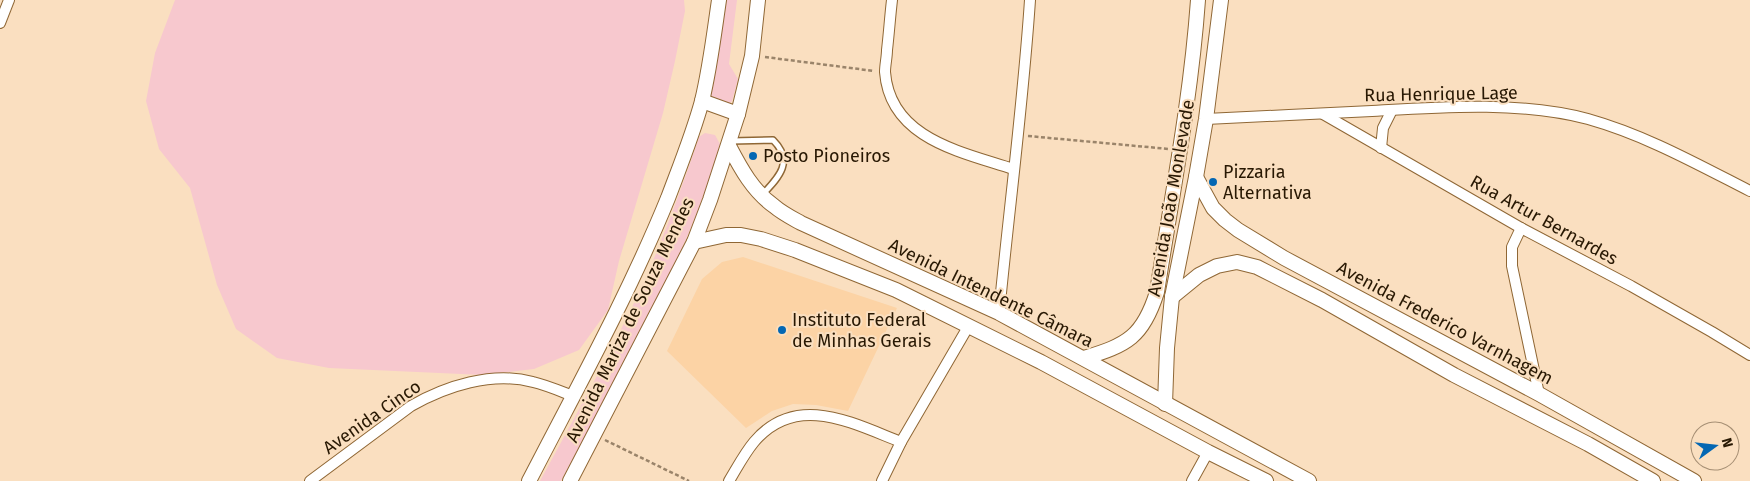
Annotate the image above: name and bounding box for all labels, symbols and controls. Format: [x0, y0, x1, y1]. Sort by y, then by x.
street label: Rua Henrique Lage [1364, 82, 1518, 106]
street label: Avenida João Monlevade [1143, 98, 1199, 298]
place label: Posto Pioneiros [763, 145, 890, 167]
marker: Posto Pioneiros [747, 150, 759, 162]
place label: Pizzaria Alternativa [1223, 161, 1312, 204]
street label: Rua Artur Bernardes [1466, 170, 1622, 270]
marker: Pizzaria Alternativa [1207, 176, 1219, 188]
street label: Avenida Mariza de Souza Mendes [561, 194, 699, 446]
street label: Avenida Intendente Câmara [885, 234, 1097, 352]
street label: Avenida Frederico Varnhagem [1333, 257, 1557, 389]
place label: Instituto Federal de Minhas Gerais [792, 309, 931, 352]
marker: Instituto Federal de Minhas Gerais [776, 324, 788, 336]
street label: Avenida Cinco [319, 375, 425, 459]
north arrow [1690, 421, 1740, 471]
text: N [1718, 436, 1736, 449]

